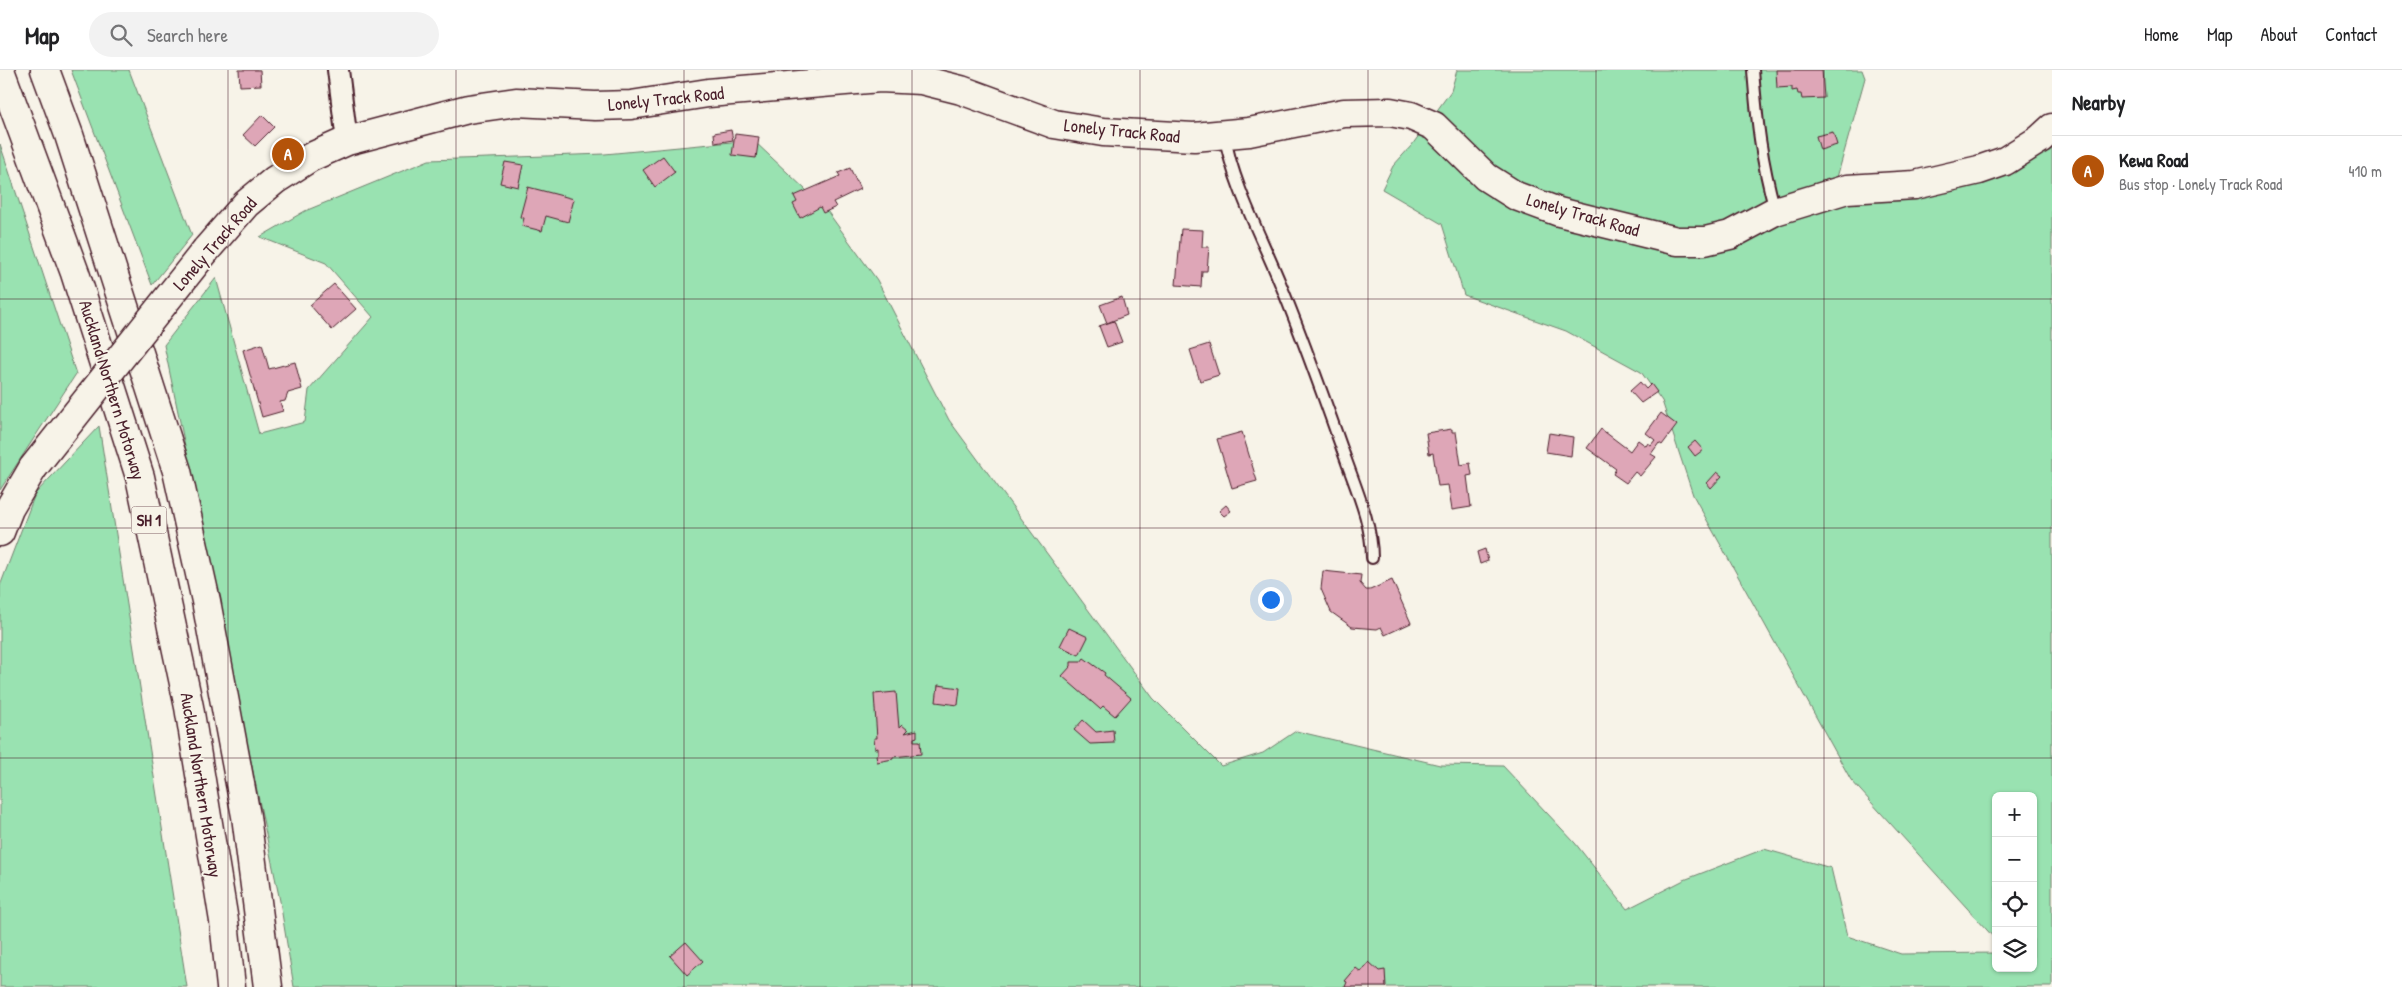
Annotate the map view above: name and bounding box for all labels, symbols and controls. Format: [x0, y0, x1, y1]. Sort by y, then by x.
search box [89, 12, 439, 57]
text: Map [25, 19, 59, 51]
icon: search [107, 21, 135, 49]
text: Search here [147, 22, 228, 48]
text: Home [2144, 22, 2179, 47]
text: Map [2207, 22, 2232, 47]
text: About [2260, 22, 2297, 47]
text: Contact [2325, 22, 2377, 47]
street label: Lonely Track Road [607, 80, 725, 117]
text: Nearby [2072, 88, 2125, 117]
street label: Lonely Track Road [1063, 112, 1181, 149]
pin: A [272, 135, 304, 173]
text: Kewa Road [2119, 147, 2188, 173]
text: A [2084, 160, 2092, 182]
text: 410 m [2348, 160, 2382, 182]
text: Bus stop · Lonely Track Road [2119, 173, 2282, 195]
street label: Lonely Track Road [1524, 186, 1642, 243]
street label: Lonely Track Road [167, 192, 262, 296]
street label: Auckland Northern Motorway [73, 297, 152, 483]
road number: SH 1 [132, 506, 166, 534]
your location [1258, 587, 1284, 613]
street label: Auckland Northern Motorway [175, 691, 229, 880]
map controls [1992, 792, 2037, 972]
button: + [1992, 792, 2037, 837]
button: − [1992, 837, 2037, 882]
button: locate [1992, 882, 2037, 927]
button: layers [1992, 927, 2037, 972]

